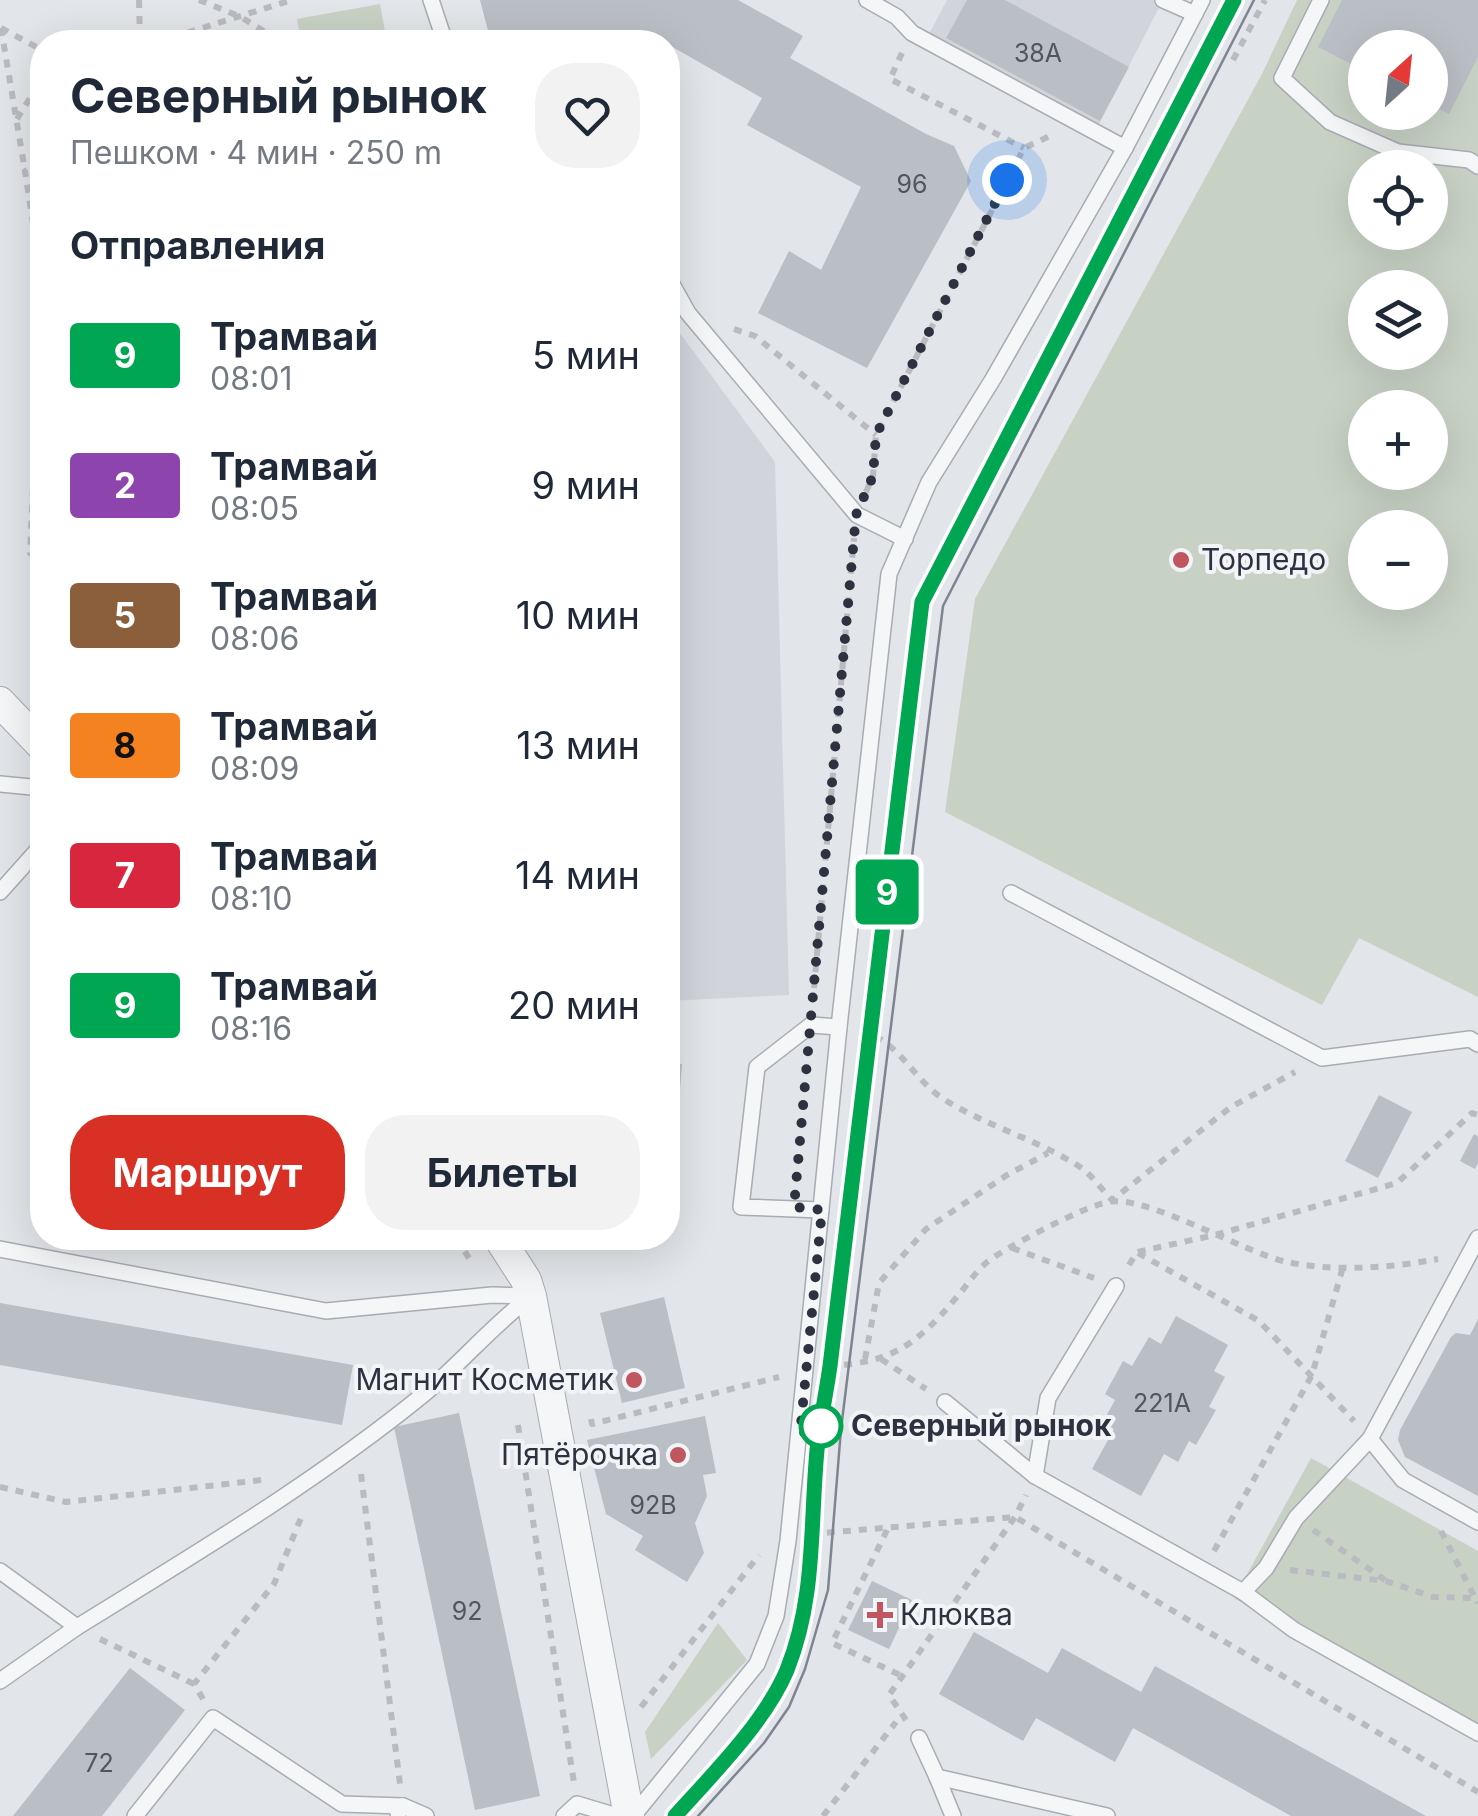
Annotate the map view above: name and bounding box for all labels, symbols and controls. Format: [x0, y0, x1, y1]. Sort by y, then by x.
north arrow [1348, 30, 1448, 130]
map controls [1348, 30, 1448, 610]
house number: 38А [1014, 38, 1062, 68]
button: heart [535, 63, 640, 168]
text: Северный рынок [70, 66, 487, 125]
text: Пешком · 4 мин · 250 m [70, 133, 442, 172]
button: locate [1348, 150, 1448, 250]
your location [982, 155, 1032, 205]
house number: 96 [896, 169, 928, 199]
text: Отправления [70, 222, 325, 268]
button: layers [1348, 270, 1448, 370]
text: Трамвай [210, 313, 378, 359]
text: 5 мин [532, 332, 640, 378]
text: 9 [114, 334, 136, 376]
text: 08:01 [210, 359, 292, 398]
button: + [1348, 390, 1448, 490]
text: Трамвай [210, 443, 378, 489]
text: 9 мин [532, 462, 640, 508]
text: 2 [114, 464, 136, 506]
text: 08:05 [210, 489, 299, 528]
button: − [1348, 510, 1448, 610]
place label: Торпедо [1201, 541, 1326, 577]
marker: Торпедо [1170, 549, 1192, 571]
text: Трамвай [210, 573, 378, 619]
text: 10 мин [516, 592, 640, 638]
text: 5 [114, 594, 136, 636]
text: 08:06 [210, 619, 299, 658]
text: Трамвай [210, 703, 378, 749]
text: 13 мин [516, 722, 640, 768]
text: 8 [114, 724, 136, 766]
text: 08:09 [210, 749, 299, 788]
text: Трамвай [210, 833, 378, 879]
text: 14 мин [515, 852, 640, 898]
text: 7 [115, 854, 135, 896]
line badge: 9 [854, 860, 920, 924]
text: 9 [876, 871, 898, 913]
text: 08:10 [210, 879, 292, 918]
text: Трамвай [210, 963, 378, 1009]
text: 20 мин [508, 982, 640, 1028]
text: 9 [114, 984, 136, 1026]
text: 08:16 [210, 1009, 292, 1048]
button: Маршрут [70, 1115, 345, 1230]
button: Билеты [365, 1115, 640, 1230]
place label: Магнит Косметик [355, 1361, 614, 1397]
marker: Магнит Косметик [623, 1369, 645, 1391]
house number: 221А [1133, 1388, 1191, 1418]
marker: Северный рынок [800, 1405, 842, 1447]
place label: Северный рынок [851, 1407, 1112, 1443]
place label: Пятёрочка [501, 1436, 658, 1472]
marker: Пятёрочка [667, 1444, 689, 1466]
house number: 92В [629, 1490, 677, 1520]
house number: 92 [452, 1596, 482, 1626]
place label: Клюква [900, 1596, 1013, 1632]
marker: Клюква [869, 1604, 891, 1626]
house number: 72 [84, 1748, 114, 1778]

